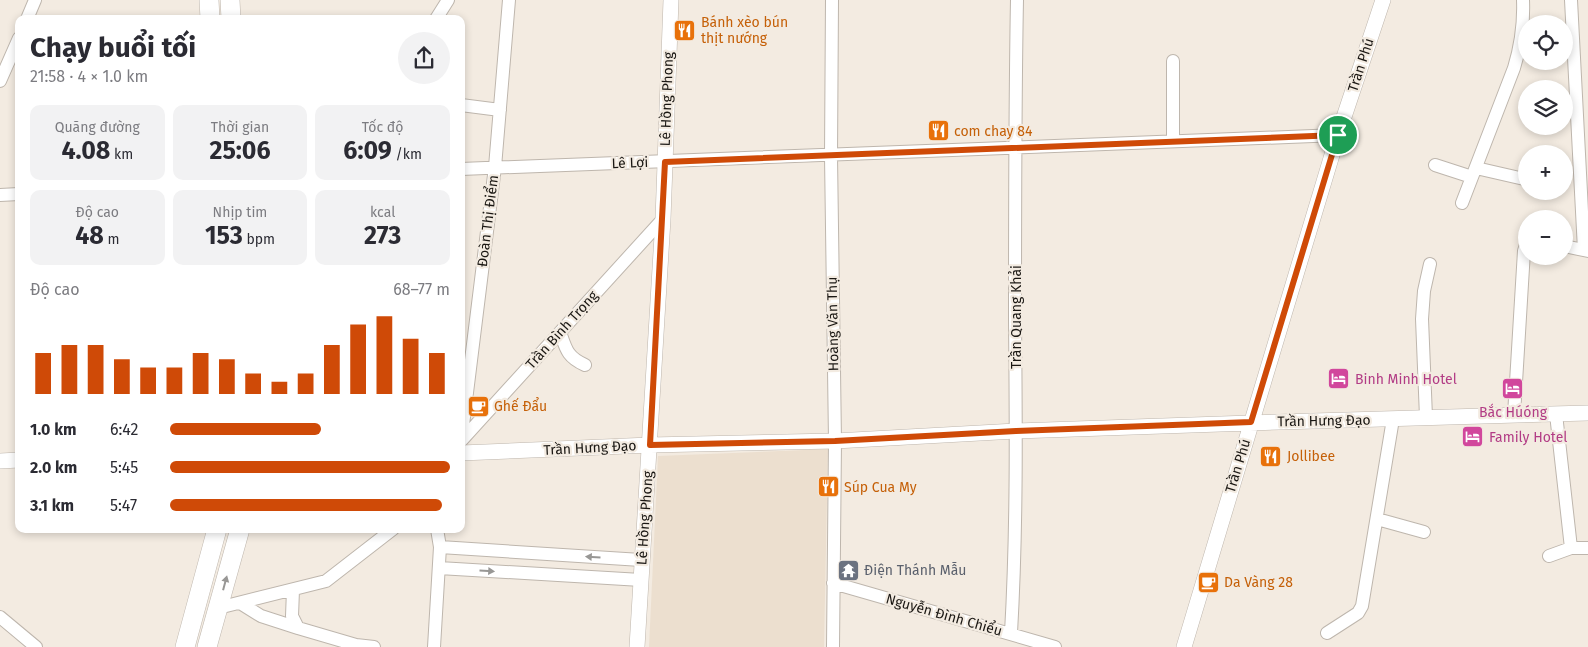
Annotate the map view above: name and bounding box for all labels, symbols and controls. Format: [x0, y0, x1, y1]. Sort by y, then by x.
place label: Bánh xèo bún thịt nướng [701, 14, 788, 47]
map controls [1518, 15, 1573, 265]
button: locate [1518, 15, 1573, 70]
restaurant icon: Bánh xèo bún thịt nướng [673, 18, 697, 42]
text: Chạy buổi tối [30, 31, 196, 64]
button: share [398, 32, 450, 84]
street label: Trần Phú [1343, 36, 1378, 94]
street label: Lê Hồng Phong [656, 51, 677, 147]
text: 21:58 · 4 × 1.0 km [30, 67, 148, 86]
button: layers [1518, 80, 1573, 135]
pin [1317, 114, 1359, 156]
text: Quãng đường [55, 119, 140, 136]
text: Thời gian [211, 119, 269, 136]
text: Tốc độ [362, 119, 404, 136]
restaurant icon: com chay 84 [926, 119, 950, 143]
icon: arrive [1324, 121, 1352, 149]
place label: com chay 84 [954, 123, 1033, 140]
text: 4.08 [61, 136, 110, 166]
text: 25:06 [209, 136, 271, 166]
text: 6:09 [343, 136, 392, 166]
button: + [1518, 145, 1573, 200]
text: km [110, 146, 133, 163]
text: /km [392, 146, 422, 163]
street label: Lê Lợi [611, 154, 649, 172]
street label: Đoàn Thị Điểm [473, 174, 502, 268]
text: Độ cao [76, 204, 119, 221]
text: Nhịp tim [213, 204, 267, 221]
text: kcal [370, 204, 395, 221]
button: − [1518, 210, 1573, 265]
text: 48 [75, 221, 104, 251]
text: 153 [205, 221, 243, 251]
text: 273 [364, 221, 401, 251]
text: m [104, 231, 120, 248]
text: bpm [243, 231, 275, 248]
street label: Trần Quang Khải [1007, 265, 1025, 369]
street label: Hoàng Văn Thụ [824, 276, 842, 372]
text: Độ cao [30, 280, 80, 299]
text: 68–77 m [393, 280, 450, 299]
street label: Trần Bình Trọng [522, 286, 602, 373]
hotel icon: Binh Minh Hotel [1327, 367, 1351, 391]
place label: Binh Minh Hotel [1355, 371, 1457, 388]
hotel icon: Bắc Húóng [1501, 377, 1525, 401]
cafe icon: Ghế Đẩu [466, 394, 490, 418]
place label: Ghế Đẩu [494, 397, 547, 415]
place label: Bắc Húóng [1479, 403, 1548, 421]
street label: Trần Hưng Đạo [1277, 411, 1371, 430]
text: 1.0 km [30, 420, 77, 439]
text: 6:42 [110, 420, 138, 439]
hotel icon: Family Hotel [1461, 425, 1485, 449]
place label: Family Hotel [1489, 429, 1567, 446]
street label: Trần Hưng Đạo [543, 436, 637, 459]
street label: Trần Phú [1221, 437, 1254, 495]
restaurant icon: Jollibee [1259, 444, 1283, 468]
place label: Jollibee [1287, 448, 1335, 465]
text: 2.0 km [30, 458, 77, 477]
text: 5:45 [110, 458, 138, 477]
street label: Lê Hồng Phong [632, 469, 657, 566]
restaurant icon: Súp Cua My [816, 475, 840, 499]
place label: Súp Cua My [844, 479, 917, 496]
text: 3.1 km [30, 496, 74, 515]
text: 5:47 [110, 496, 137, 515]
one-way arrow [584, 552, 600, 560]
temple icon: Điện Thánh Mẫu [836, 558, 860, 582]
place label: Điện Thánh Mẫu [864, 562, 967, 579]
one-way arrow [479, 567, 495, 575]
cafe icon: Da Vàng 28 [1196, 570, 1220, 594]
place label: Da Vàng 28 [1224, 574, 1293, 591]
one-way arrow [222, 576, 230, 591]
street label: Nguyễn Đình Chiểu [884, 589, 1004, 640]

